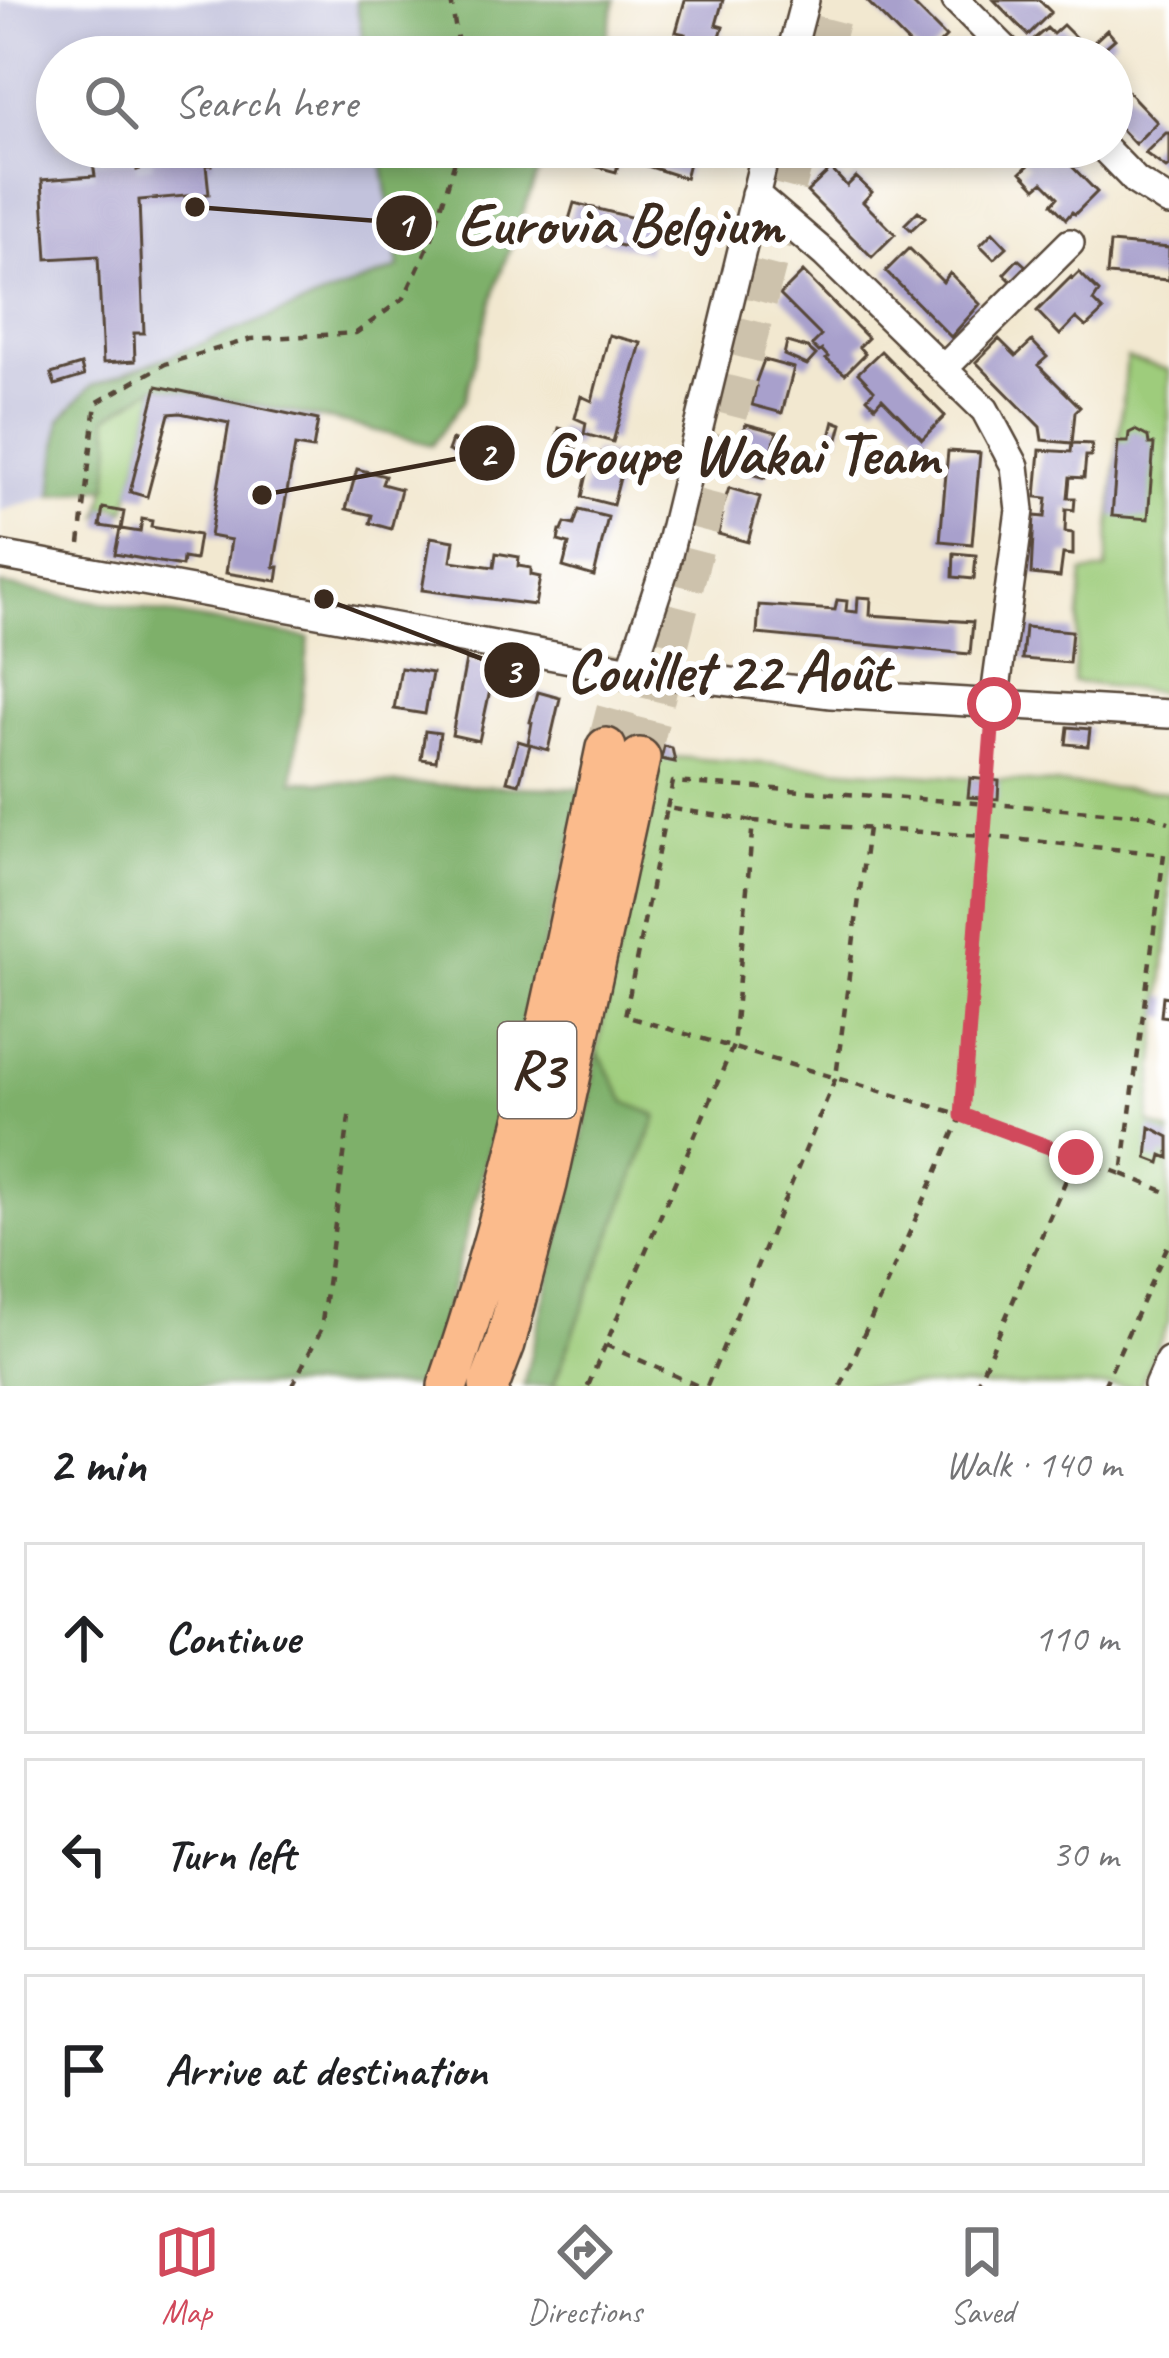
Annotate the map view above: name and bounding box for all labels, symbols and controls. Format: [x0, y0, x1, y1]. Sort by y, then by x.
search box [36, 36, 1133, 168]
icon: search [78, 69, 144, 135]
text: Search here [174, 74, 357, 131]
callout: Eurovia Belgium [374, 175, 805, 271]
text: Eurovia Belgium [457, 186, 786, 262]
text: 1 [396, 201, 416, 247]
callout: Groupe Wakai Team [457, 405, 962, 501]
text: Groupe Wakai Team [540, 416, 942, 492]
text: 2 [479, 431, 499, 477]
callout: Couillet 22 Août [482, 622, 913, 718]
text: Couillet 22 Août [566, 633, 896, 709]
text: 3 [504, 648, 524, 694]
route start [967, 677, 1021, 731]
road number: R3 [498, 1022, 576, 1118]
route end [1049, 1130, 1103, 1184]
text: 2 min [48, 1432, 146, 1496]
text: Walk · 140 m [945, 1440, 1121, 1489]
icon: ahead [51, 1605, 117, 1671]
text: Continue [165, 1610, 299, 1667]
text: 110 m [1034, 1614, 1118, 1663]
icon: left [51, 1821, 117, 1887]
text: Turn left [165, 1826, 295, 1883]
text: 30 m [1052, 1830, 1118, 1879]
icon: arrive [51, 2037, 117, 2103]
text: Arrive at destination [165, 2042, 487, 2099]
tab: Map [154, 2219, 220, 2333]
tab: Directions [527, 2219, 642, 2333]
tab: Saved [949, 2219, 1015, 2333]

